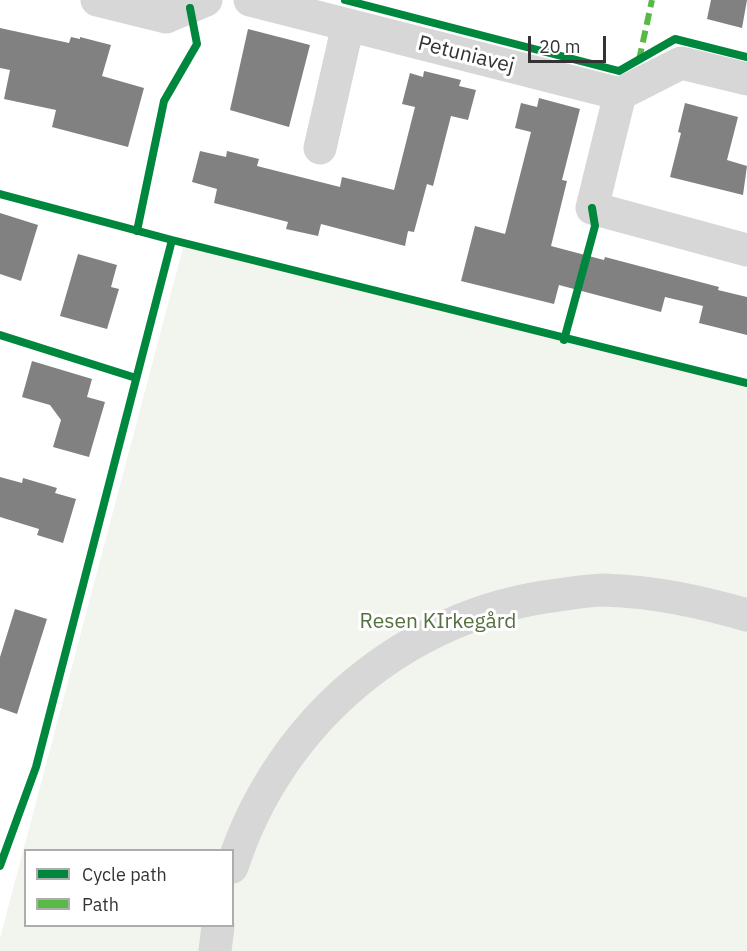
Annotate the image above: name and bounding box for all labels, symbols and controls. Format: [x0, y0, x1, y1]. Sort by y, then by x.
scale bar [531, 24, 609, 62]
street label: Petuniavej [415, 31, 517, 79]
text: 20 m [539, 35, 581, 58]
park label: Resen KIrkegård [360, 609, 516, 635]
legend [24, 849, 234, 927]
text: Cycle path [82, 863, 167, 886]
text: Path [82, 893, 119, 916]

